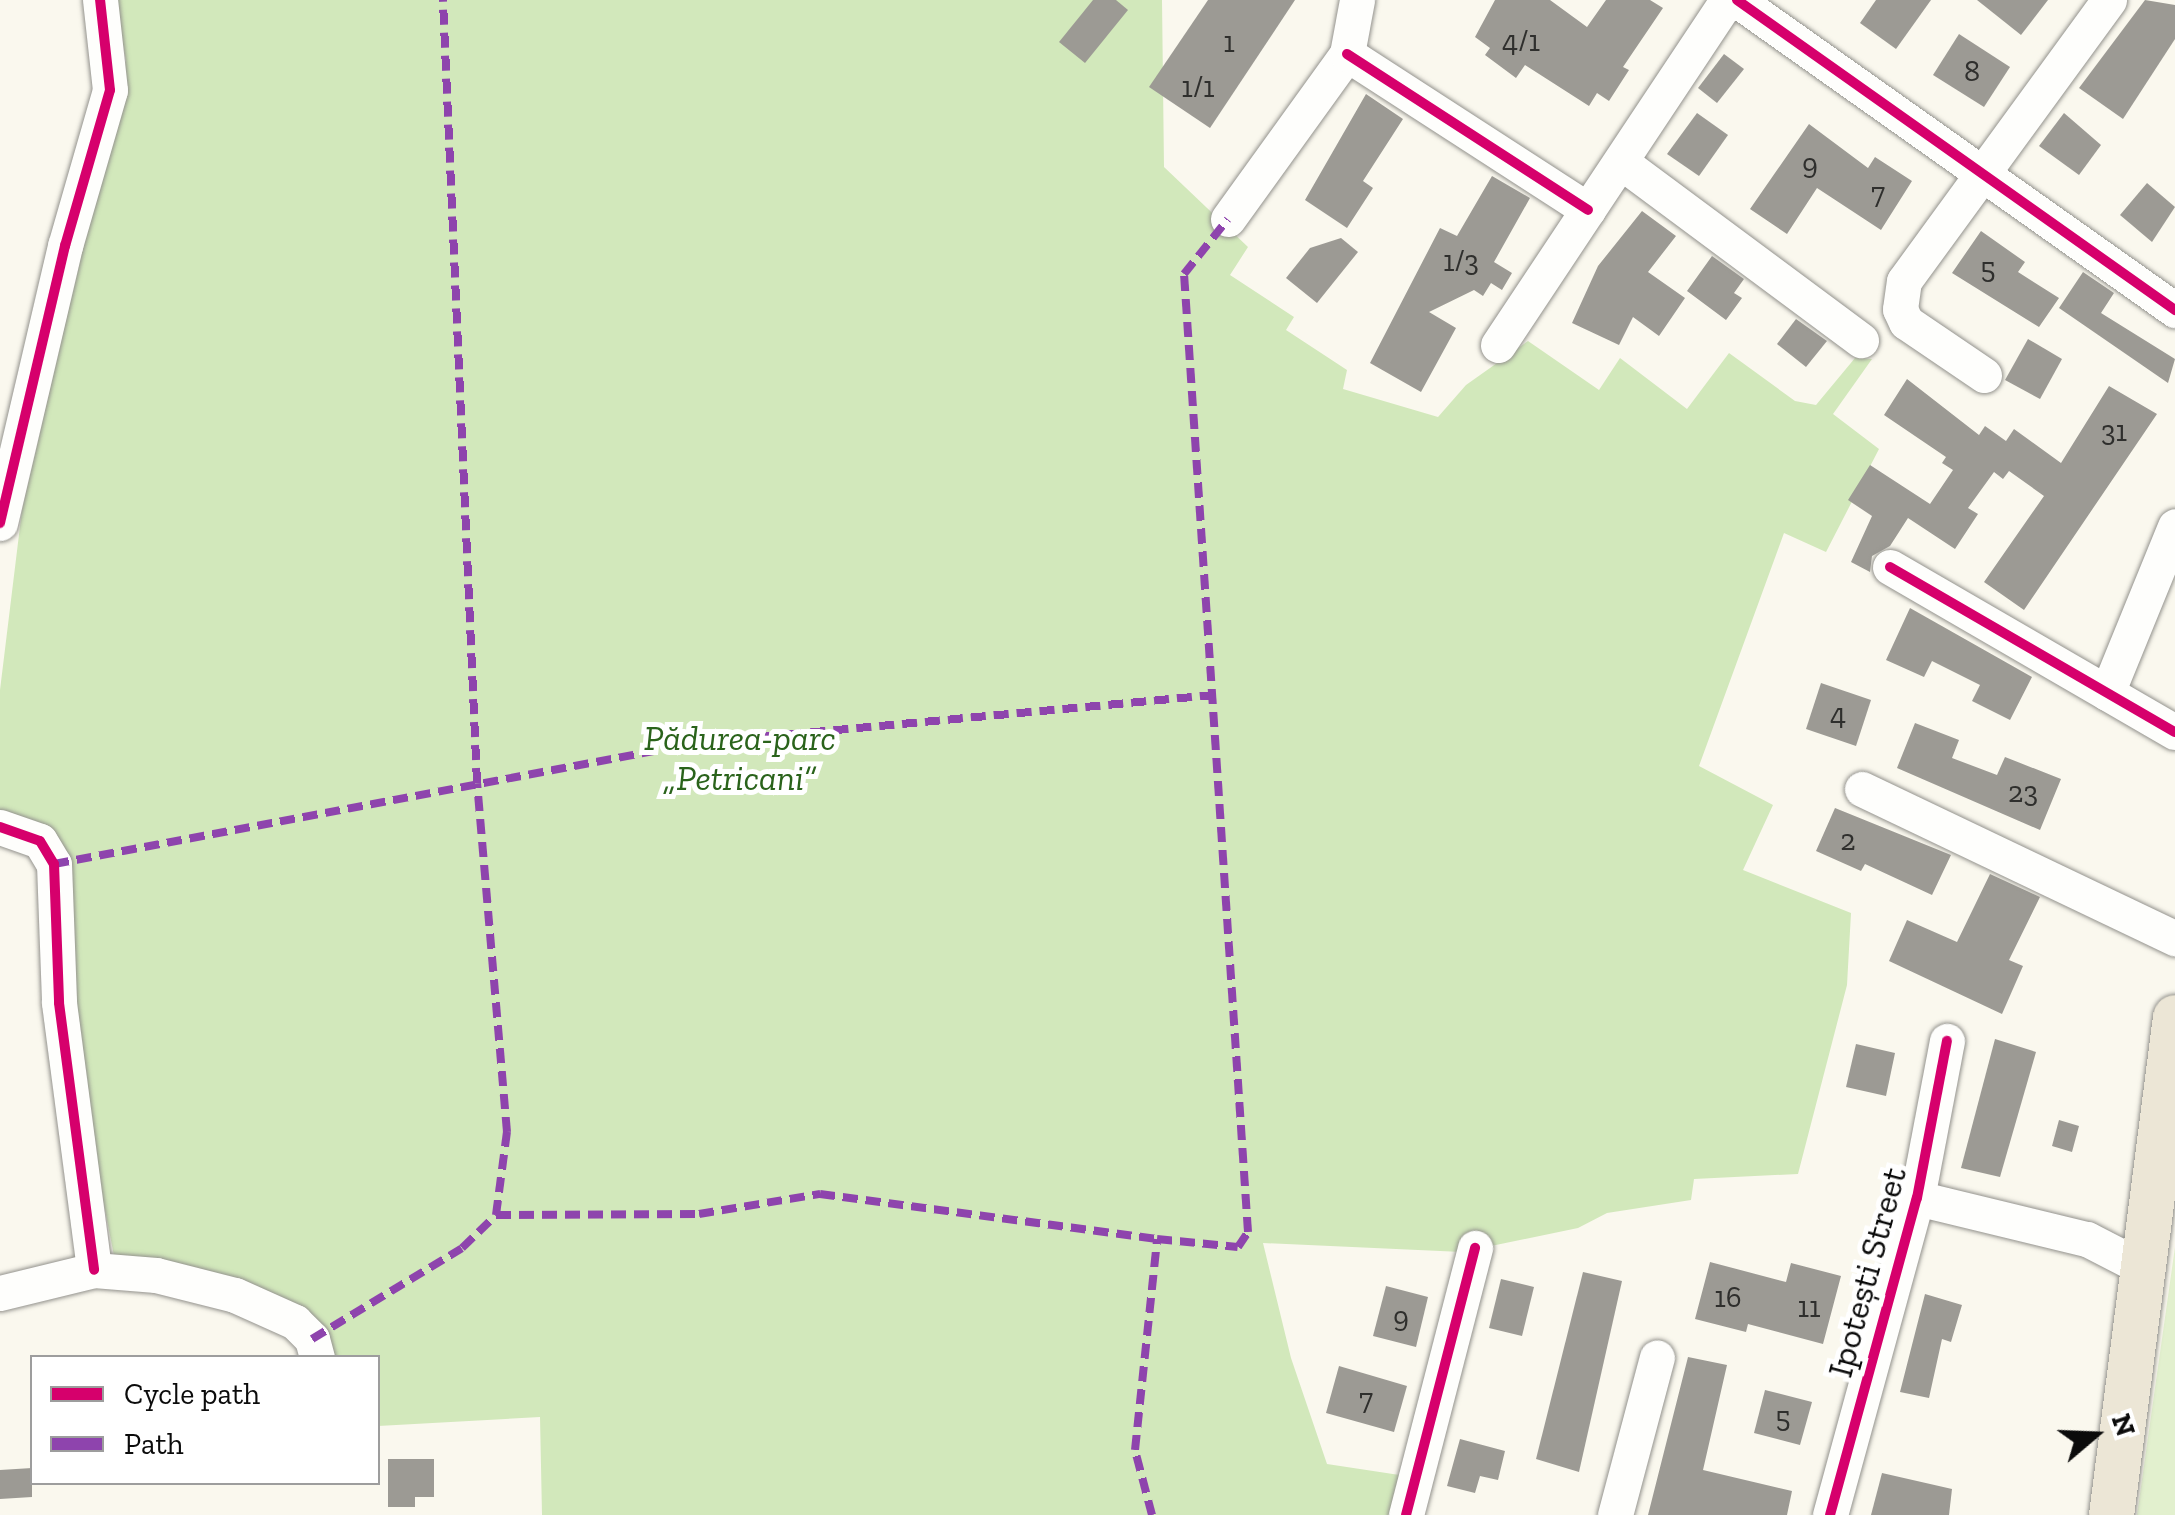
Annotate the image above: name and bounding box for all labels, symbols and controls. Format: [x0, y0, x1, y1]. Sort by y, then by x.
house number: 4/1 [1502, 23, 1540, 59]
house number: 1 [1223, 24, 1235, 60]
house number: 8 [1964, 53, 1980, 89]
house number: 1/1 [1181, 69, 1215, 105]
house number: 9 [1802, 146, 1818, 182]
house number: 7 [1871, 175, 1885, 211]
house number: 1/3 [1443, 243, 1479, 279]
house number: 5 [1980, 250, 1996, 286]
house number: 31 [2101, 413, 2127, 449]
house number: 4 [1830, 696, 1846, 732]
park label: Pădurea-parc „Petricani” [644, 717, 836, 799]
house number: 23 [2008, 774, 2038, 810]
house number: 2 [1840, 822, 1856, 858]
street label: Ipotești Street [1819, 1162, 1915, 1382]
house number: 16 [1714, 1279, 1742, 1315]
house number: 11 [1797, 1289, 1821, 1325]
house number: 9 [1393, 1299, 1409, 1335]
legend [30, 1355, 380, 1485]
text: Cycle path [124, 1376, 260, 1412]
house number: 7 [1359, 1381, 1373, 1417]
north arrow [2045, 1385, 2145, 1485]
house number: 5 [1775, 1399, 1791, 1435]
text: N [2105, 1410, 2143, 1441]
text: Path [124, 1426, 183, 1462]

